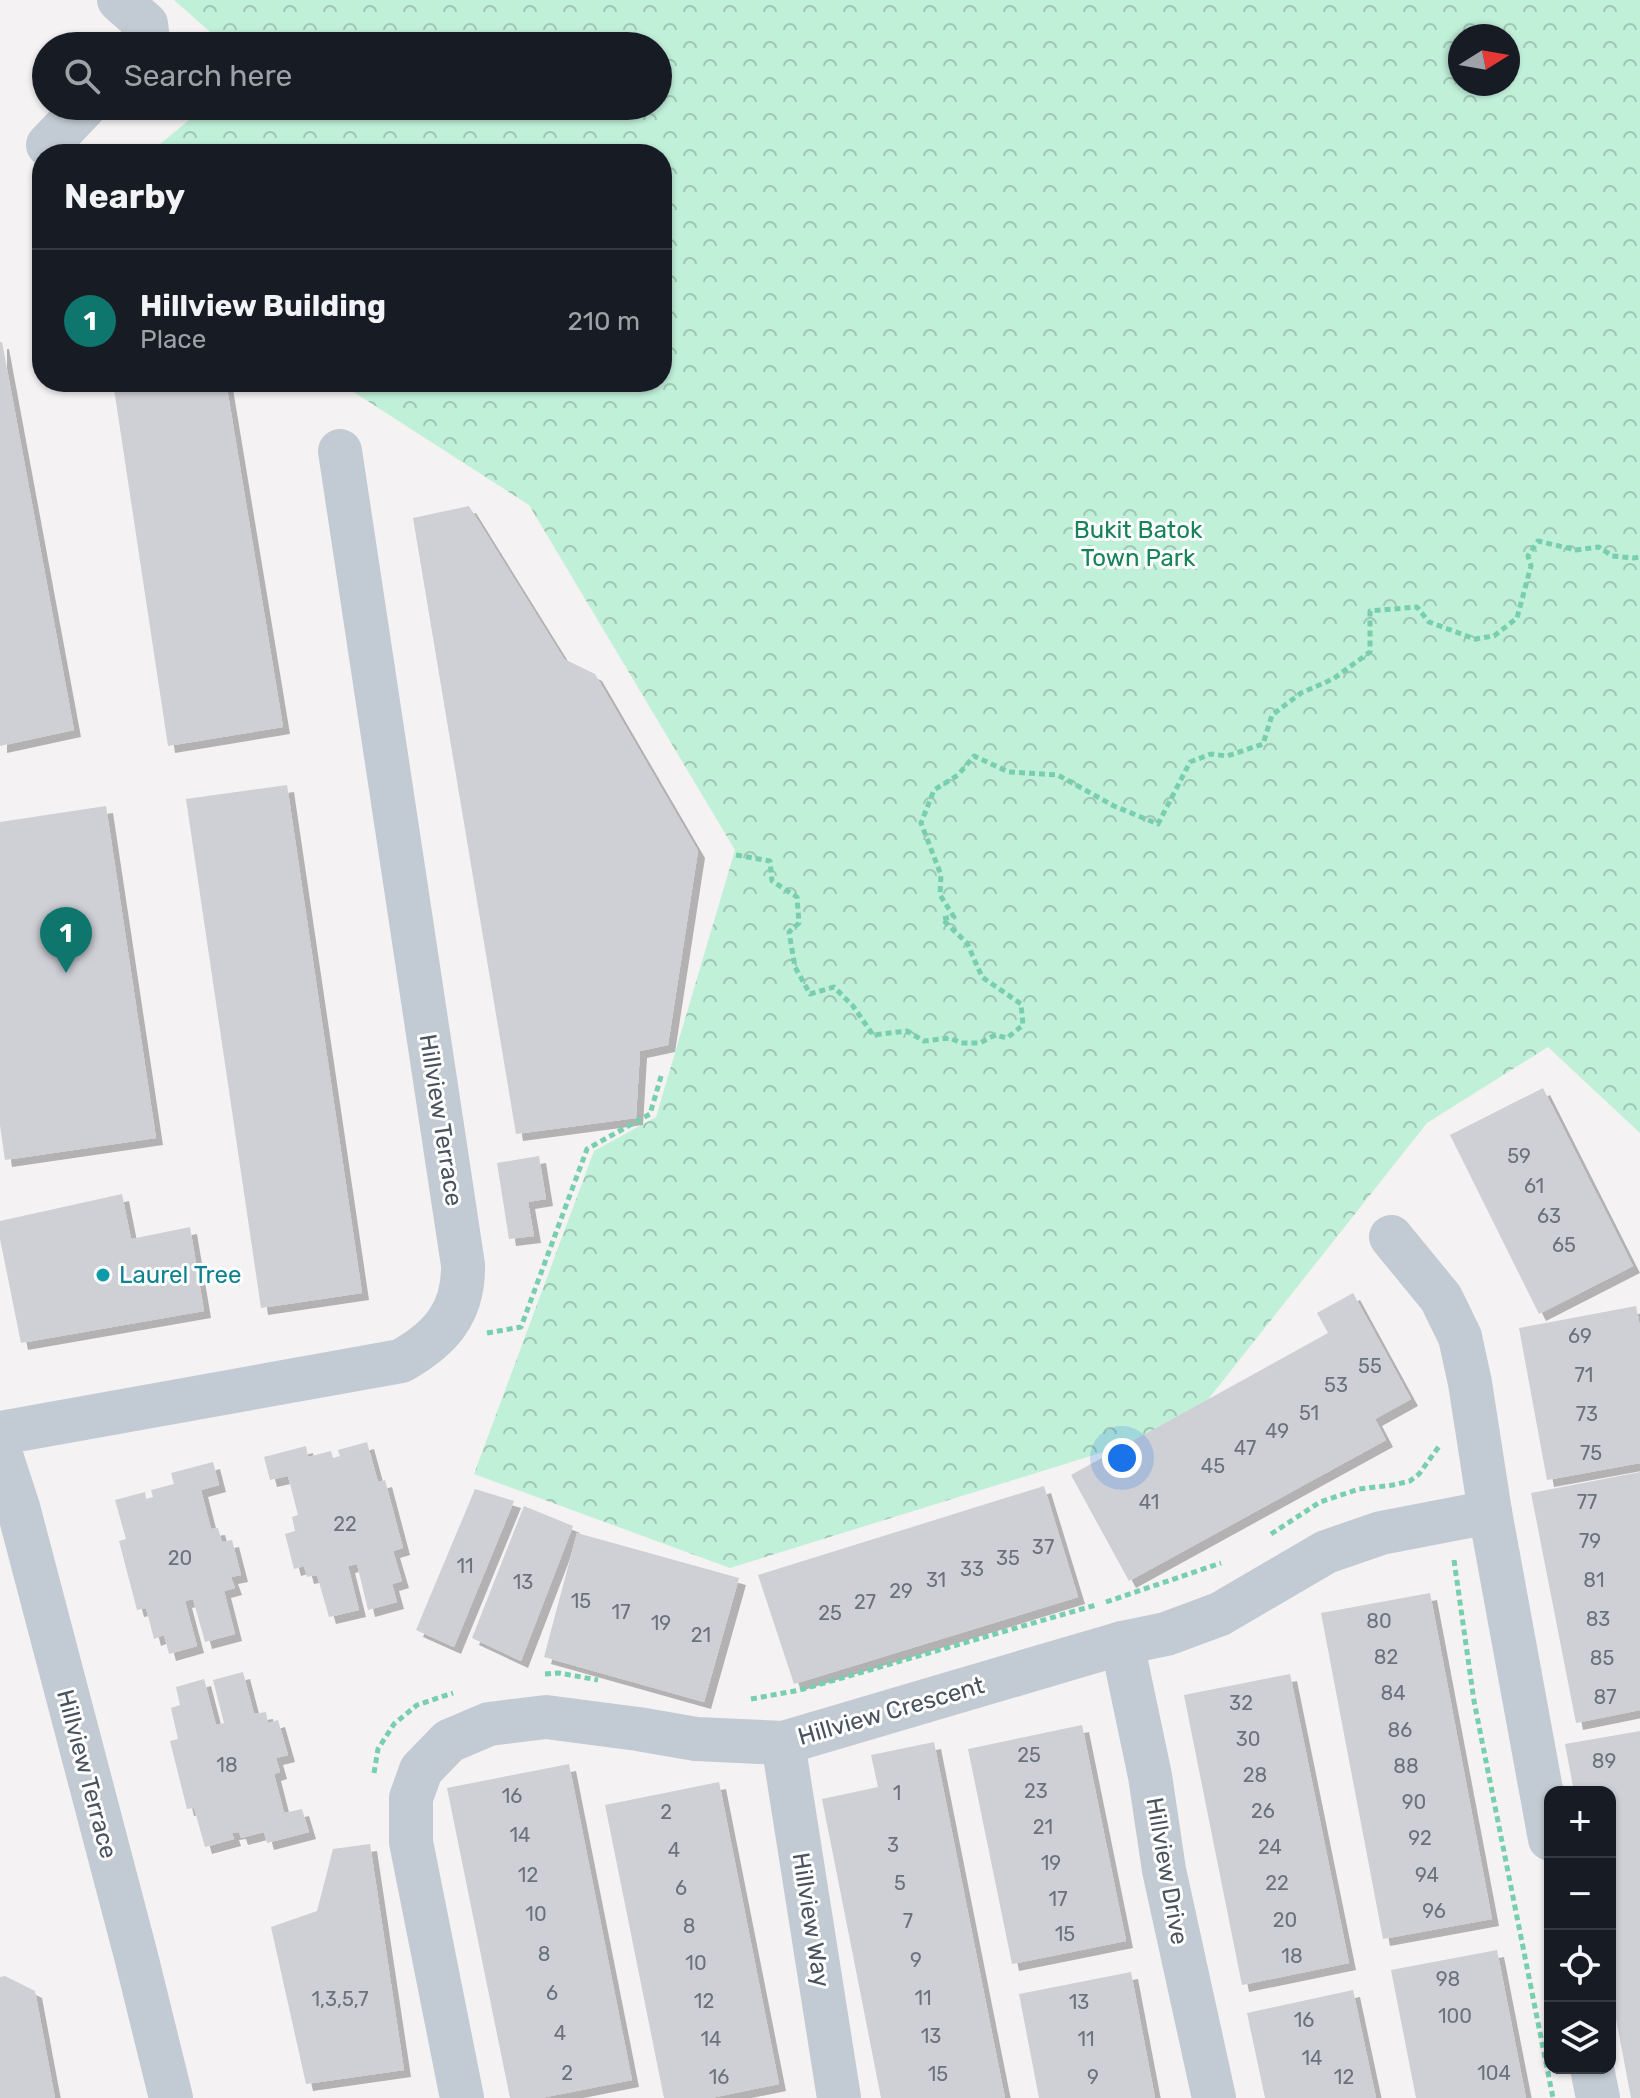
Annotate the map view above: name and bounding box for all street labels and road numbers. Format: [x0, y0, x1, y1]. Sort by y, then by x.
street label: Hillview Terrace [414, 1032, 468, 1208]
street label: Hillview Crescent [795, 1671, 987, 1751]
street label: Hillview Terrace [51, 1686, 123, 1862]
street label: Hillview Drive [1140, 1795, 1194, 1947]
street label: Hillview Way [787, 1851, 835, 1989]

